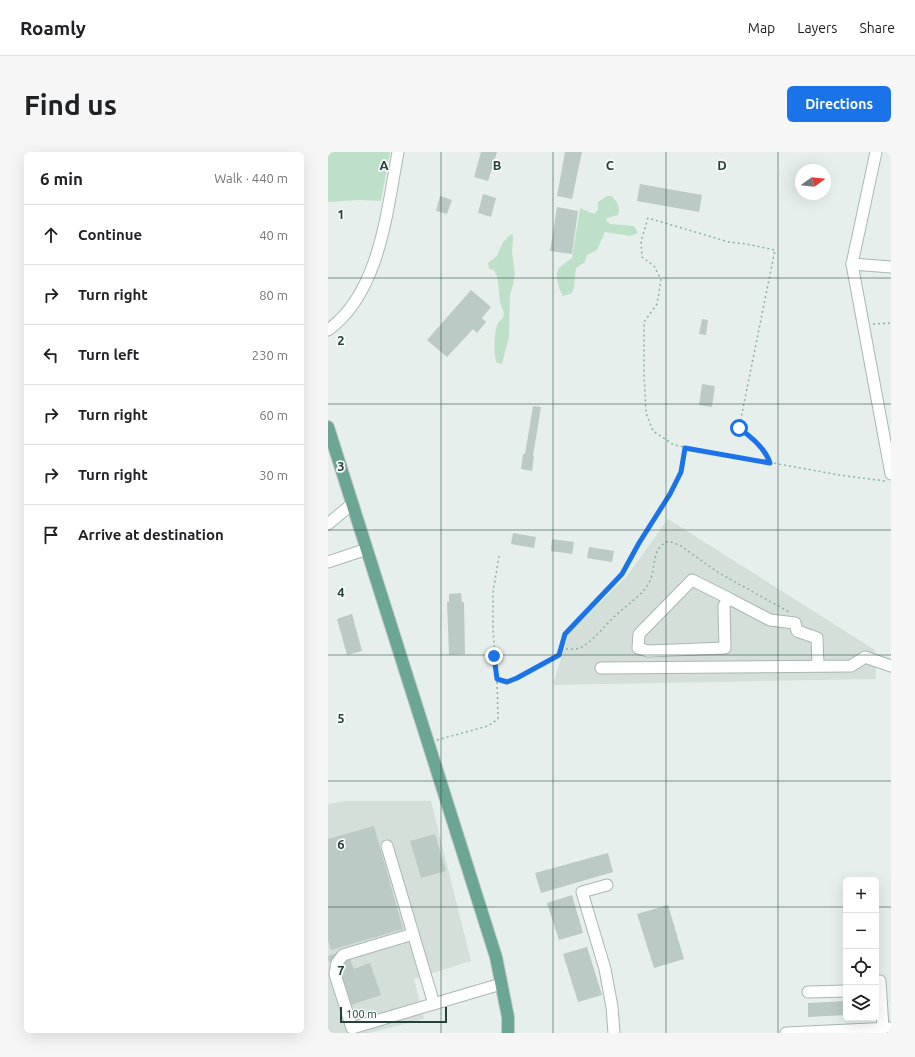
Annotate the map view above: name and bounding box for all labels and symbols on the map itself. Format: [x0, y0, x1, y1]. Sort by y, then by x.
text: A [379, 158, 389, 172]
text: B [493, 158, 502, 172]
text: C [606, 158, 615, 172]
text: D [717, 158, 727, 172]
north arrow [795, 164, 831, 200]
text: 1 [337, 207, 345, 221]
text: 2 [337, 333, 345, 347]
route start [730, 419, 748, 437]
text: 3 [337, 459, 345, 473]
text: 4 [337, 585, 345, 599]
route end [485, 647, 503, 665]
text: 5 [337, 711, 345, 725]
text: 6 [337, 837, 345, 851]
text: 7 [337, 963, 345, 977]
scale bar [340, 1005, 447, 1024]

